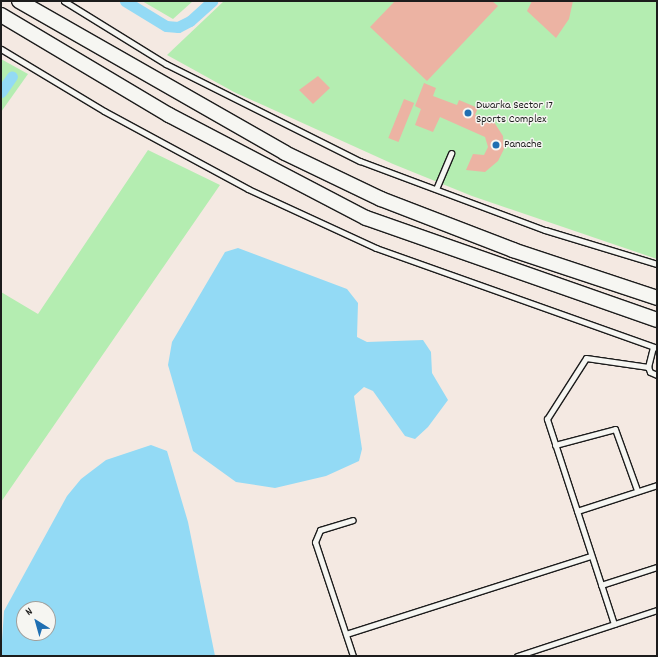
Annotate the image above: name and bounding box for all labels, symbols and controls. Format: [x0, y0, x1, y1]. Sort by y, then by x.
place label: Dwarka Sector 17 Sports Complex [476, 99, 553, 127]
marker: Dwarka Sector 17 Sports Complex [463, 108, 473, 118]
place label: Panache [504, 138, 542, 152]
marker: Panache [491, 140, 501, 150]
north arrow [16, 601, 56, 641]
text: N [22, 604, 36, 620]

